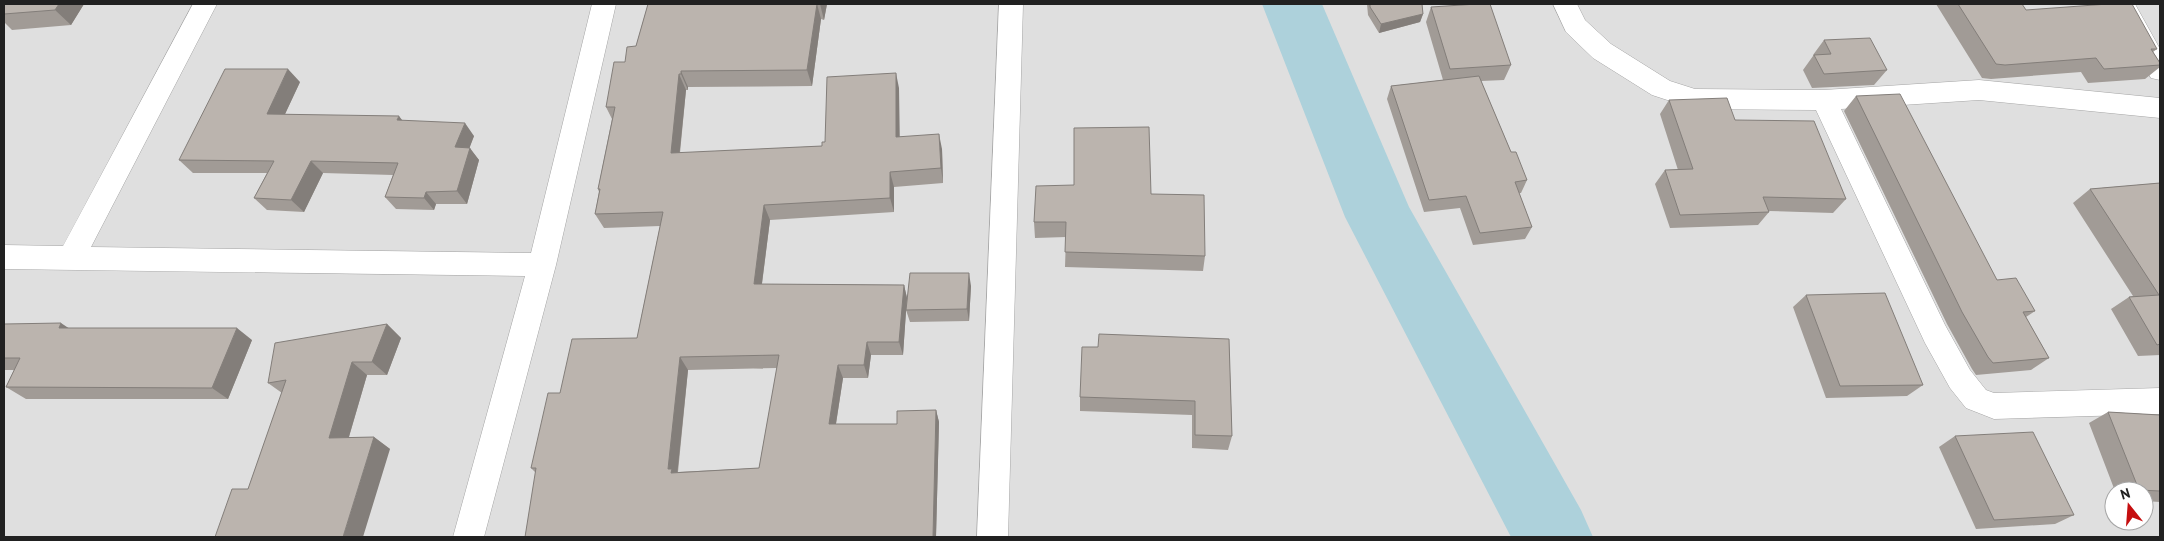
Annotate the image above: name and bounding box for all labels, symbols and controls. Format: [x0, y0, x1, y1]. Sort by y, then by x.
north arrow [2104, 481, 2154, 531]
text: N [2118, 484, 2132, 504]

